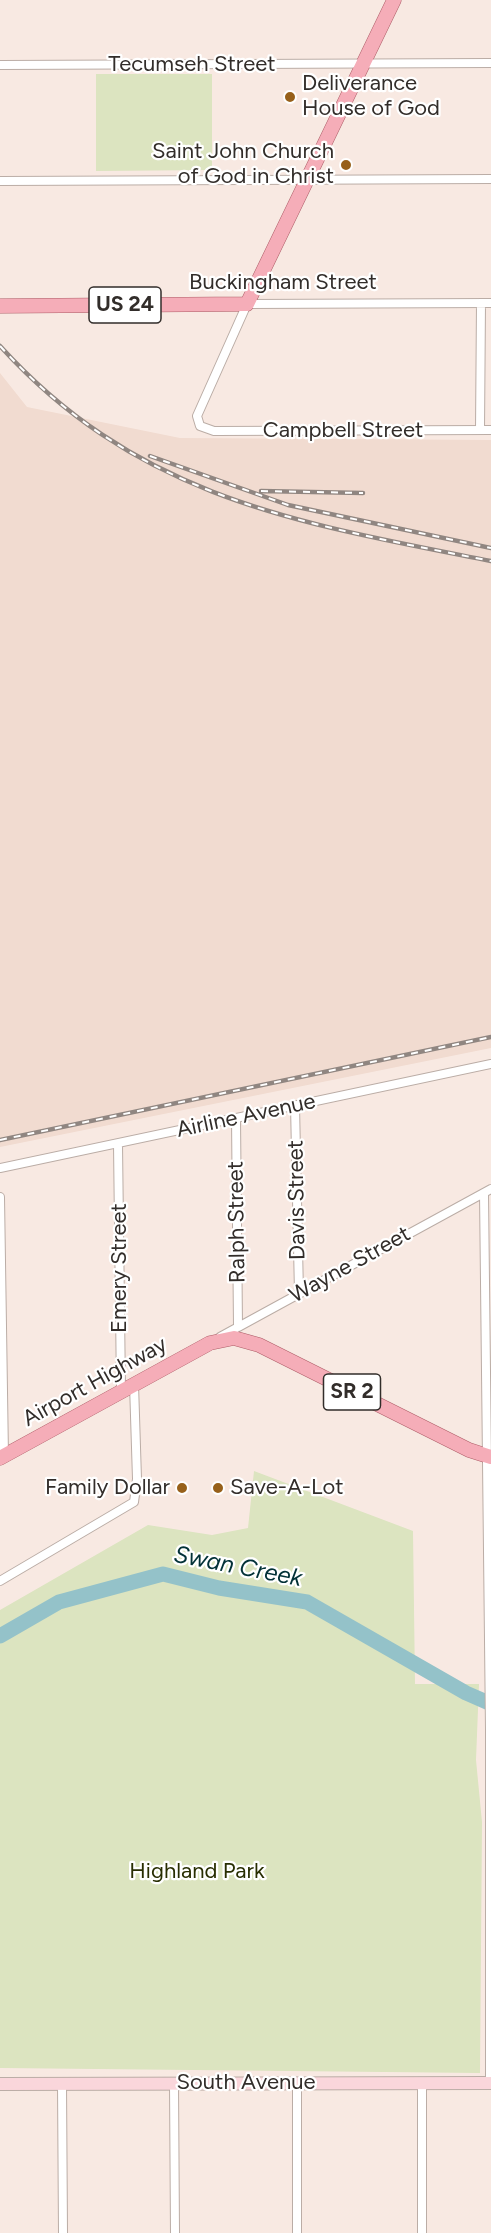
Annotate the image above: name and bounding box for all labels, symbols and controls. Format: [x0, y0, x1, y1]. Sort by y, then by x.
street label: Tecumseh Street [108, 52, 276, 78]
place label: Deliverance House of God [302, 71, 440, 122]
marker: Deliverance House of God [283, 90, 297, 104]
place label: Saint John Church of God in Christ [152, 139, 334, 190]
marker: Saint John Church of God in Christ [339, 158, 353, 172]
street label: Buckingham Street [189, 270, 377, 296]
road number: US 24 [89, 287, 161, 323]
street label: Campbell Street [263, 418, 423, 444]
street label: Airline Avenue [174, 1088, 318, 1144]
street label: Davis Street [283, 1140, 311, 1260]
street label: Ralph Street [223, 1161, 251, 1283]
street label: Emery Street [107, 1203, 133, 1333]
street label: Wayne Street [285, 1221, 415, 1309]
street label: Airport Highway [18, 1332, 172, 1432]
road number: SR 2 [324, 1374, 380, 1410]
place label: Family Dollar [45, 1475, 170, 1501]
place label: Save-A-Lot [230, 1475, 344, 1501]
marker: Family Dollar [175, 1481, 189, 1495]
marker: Save-A-Lot [211, 1481, 225, 1495]
water label: Swan Creek [171, 1540, 305, 1594]
park label: Highland Park [129, 1859, 265, 1885]
street label: South Avenue [177, 2070, 315, 2096]

